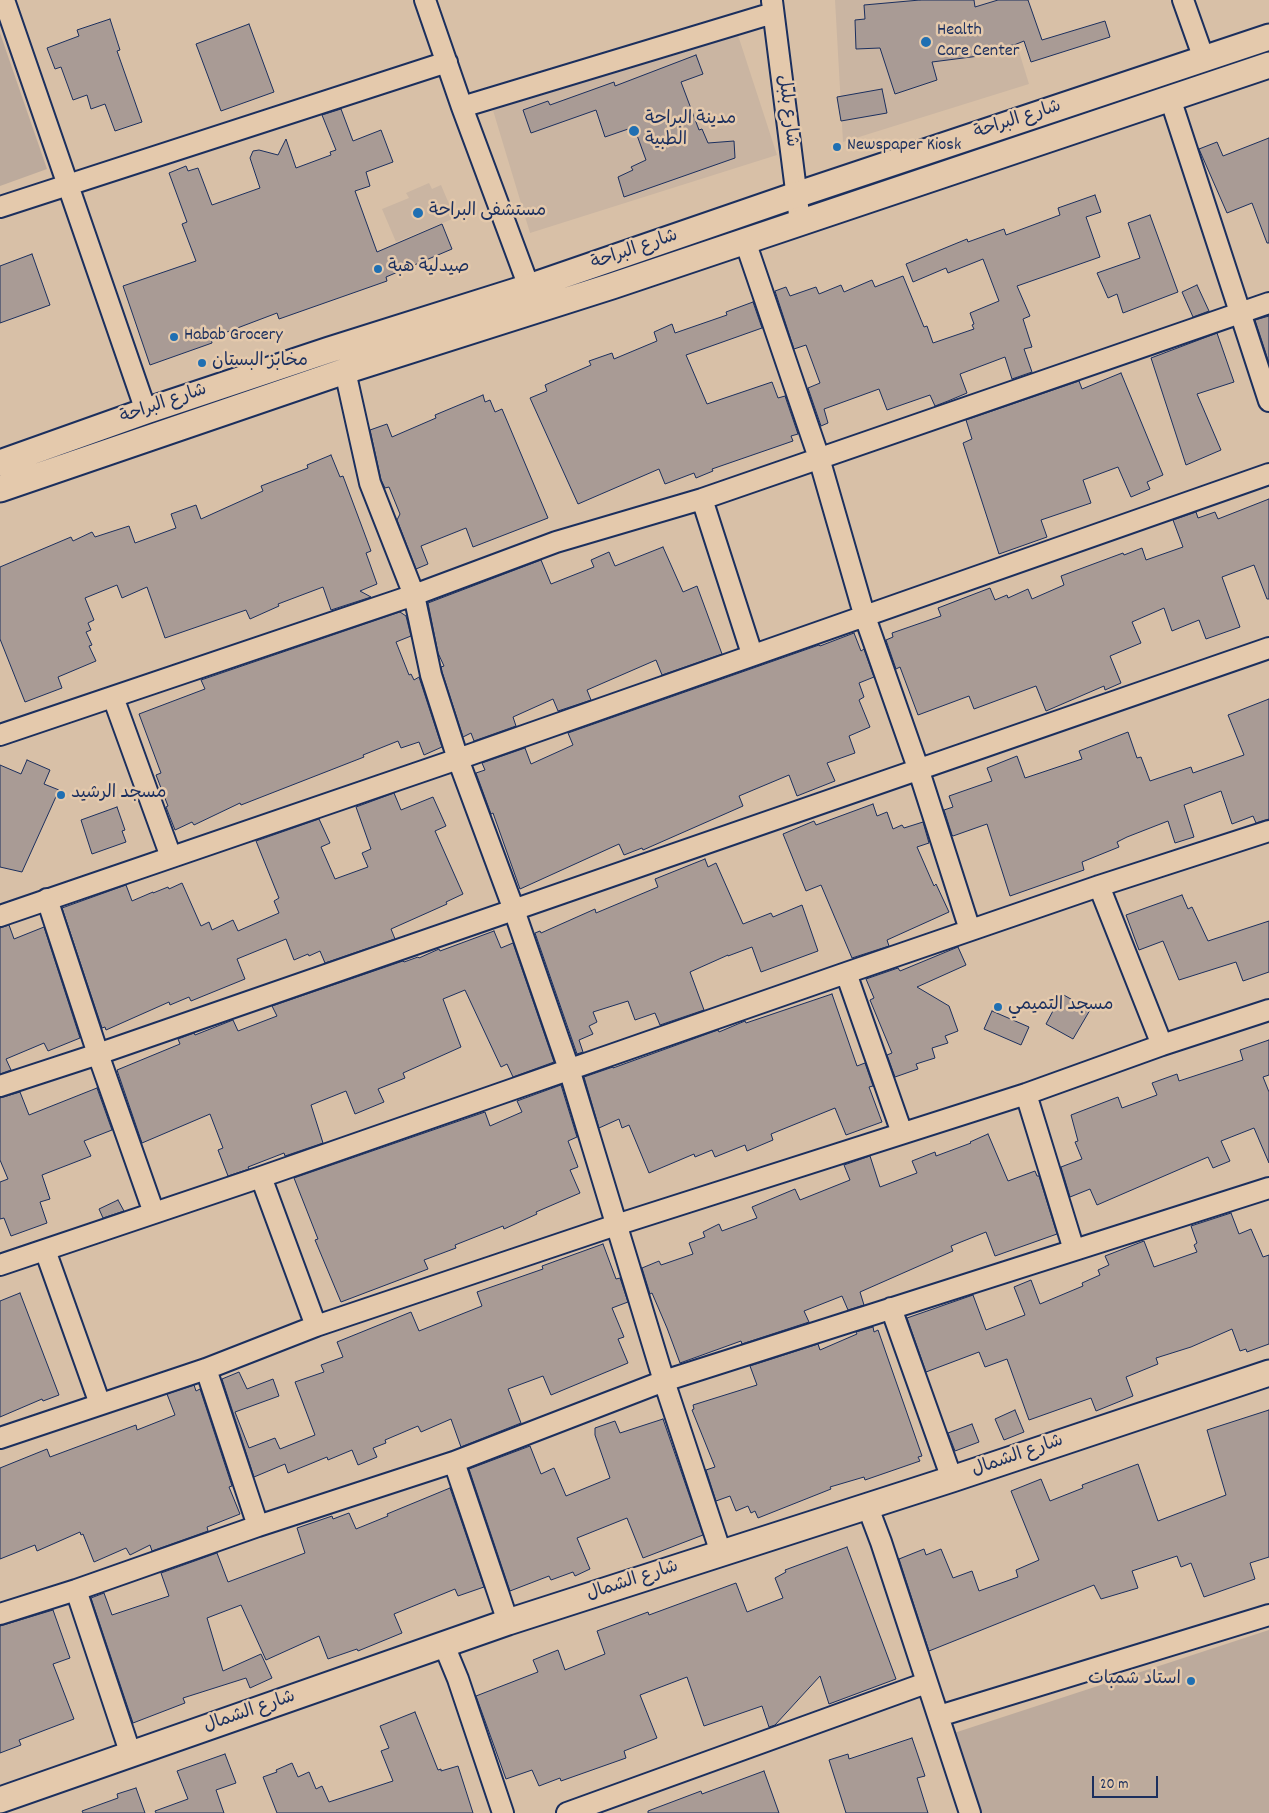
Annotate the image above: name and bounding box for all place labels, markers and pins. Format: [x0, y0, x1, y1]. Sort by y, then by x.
place label: Health Care Center [937, 21, 1019, 64]
marker: Health Care Center [919, 35, 933, 49]
place label: مدينة البراحة الطبية [645, 110, 736, 152]
marker: مدينة البراحة الطبية [627, 124, 641, 138]
place label: Newspaper Kiosk [847, 136, 961, 158]
marker: Newspaper Kiosk [831, 141, 843, 153]
place label: مستشفى البراحة [429, 202, 546, 224]
marker: مستشفى البراحة [411, 206, 425, 220]
place label: صيدلية هبة [388, 258, 469, 280]
marker: صيدلية هبة [372, 263, 384, 275]
place label: Habab Grocery [184, 326, 283, 348]
marker: Habab Grocery [168, 331, 180, 343]
place label: مخابز البستان [212, 352, 308, 374]
marker: مخابز البستان [196, 357, 208, 369]
place label: مسجد الرشيد [71, 784, 167, 806]
marker: مسجد الرشيد [55, 789, 67, 801]
place label: مسجد التميمي [1008, 996, 1114, 1018]
marker: مسجد التميمي [992, 1001, 1004, 1013]
place label: استاد شمبات [1088, 1670, 1181, 1692]
marker: استاد شمبات [1185, 1675, 1197, 1687]

